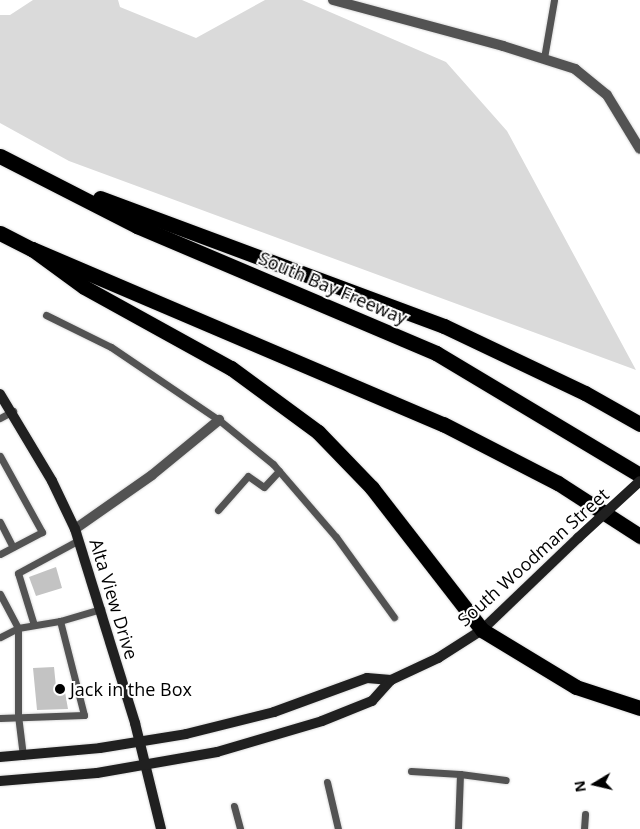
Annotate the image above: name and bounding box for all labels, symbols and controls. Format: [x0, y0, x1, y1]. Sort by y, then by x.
street label: South Bay Freeway [256, 247, 410, 329]
street label: South Woodman Street [453, 483, 613, 631]
street label: Alta View Drive [85, 536, 143, 662]
place label: Jack in the Box [70, 678, 192, 700]
marker: Jack in the Box [54, 683, 66, 695]
north arrow [570, 759, 620, 809]
text: N [569, 779, 590, 794]

